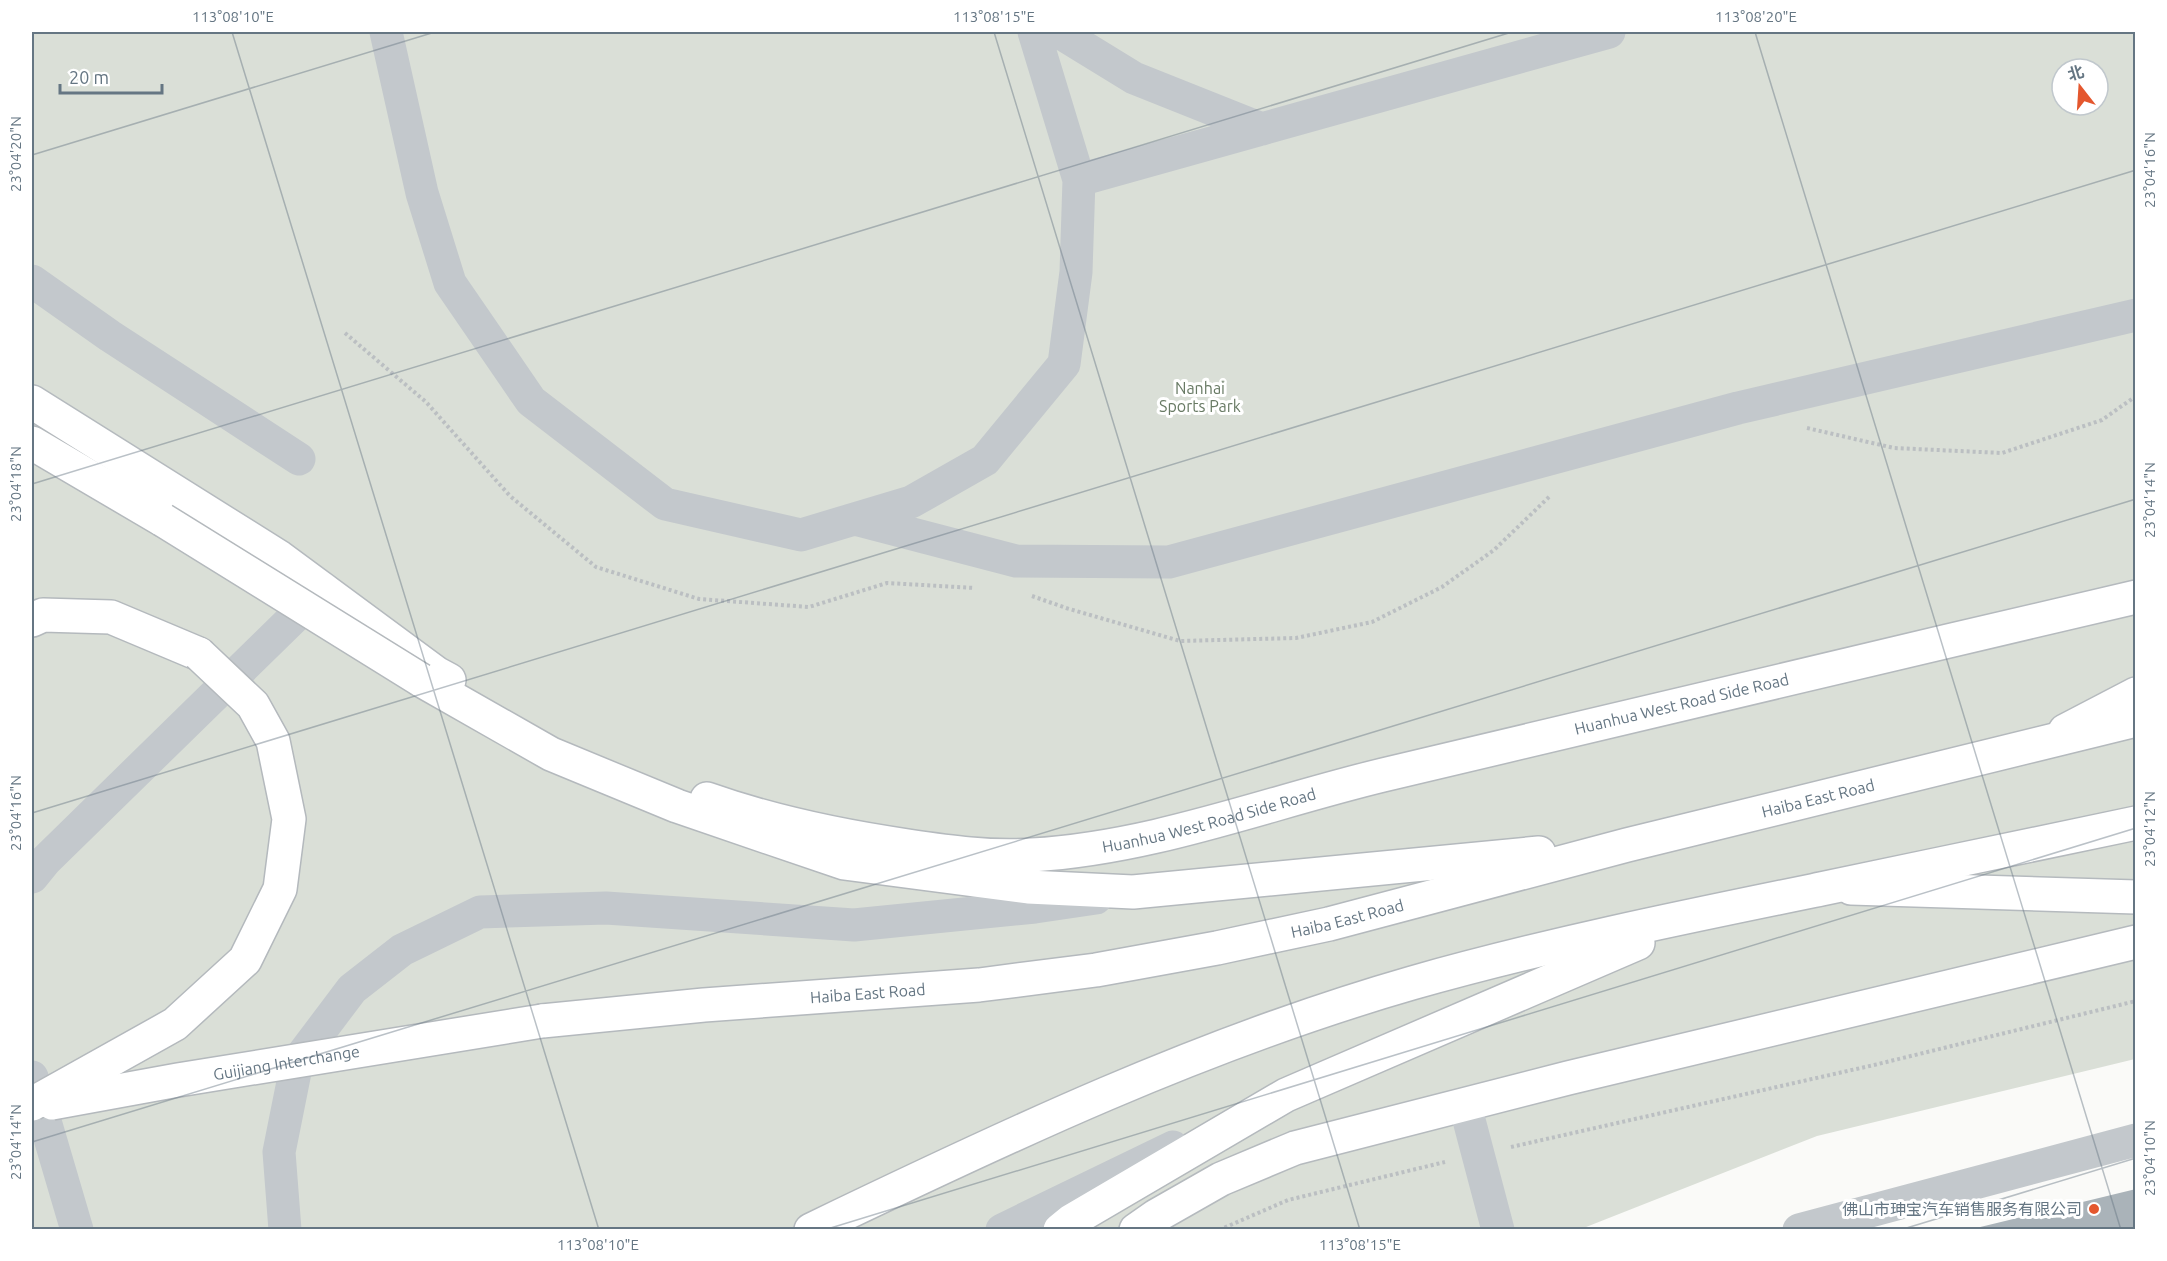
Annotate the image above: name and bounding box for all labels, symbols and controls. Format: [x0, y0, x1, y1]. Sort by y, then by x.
text: 113°08'10"E [192, 8, 274, 25]
text: 113°08'15"E [953, 8, 1035, 25]
text: 113°08'20"E [1715, 8, 1797, 25]
scale bar [60, 57, 162, 95]
north arrow [2050, 57, 2110, 117]
text: 北 [2065, 62, 2086, 84]
text: 20 m [69, 67, 109, 87]
text: 23°04'20"N [7, 116, 24, 192]
text: 23°04'16"N [2141, 132, 2158, 208]
park label: Nanhai Sports Park [1159, 379, 1241, 415]
text: 23°04'18"N [7, 446, 24, 522]
text: 23°04'14"N [2141, 462, 2158, 538]
street label: Huanhua West Road Side Road [1573, 670, 1791, 738]
text: 23°04'16"N [7, 775, 24, 851]
street label: Haiba East Road [1760, 776, 1876, 821]
street label: Huanhua West Road Side Road [1101, 784, 1318, 856]
text: 23°04'12"N [2141, 791, 2158, 867]
street label: Haiba East Road [1289, 896, 1406, 941]
street label: Haiba East Road [809, 980, 926, 1006]
street label: Guijiang Interchange [212, 1042, 361, 1083]
text: 23°04'14"N [7, 1104, 24, 1180]
text: 23°04'10"N [2141, 1120, 2158, 1196]
place label: 佛山市珅宝汽车销售服务有限公司 [1842, 1200, 2082, 1218]
marker: 佛山市珅宝汽车销售服务有限公司 [2087, 1202, 2101, 1216]
text: 113°08'10"E [557, 1236, 639, 1253]
text: 113°08'15"E [1319, 1236, 1401, 1253]

